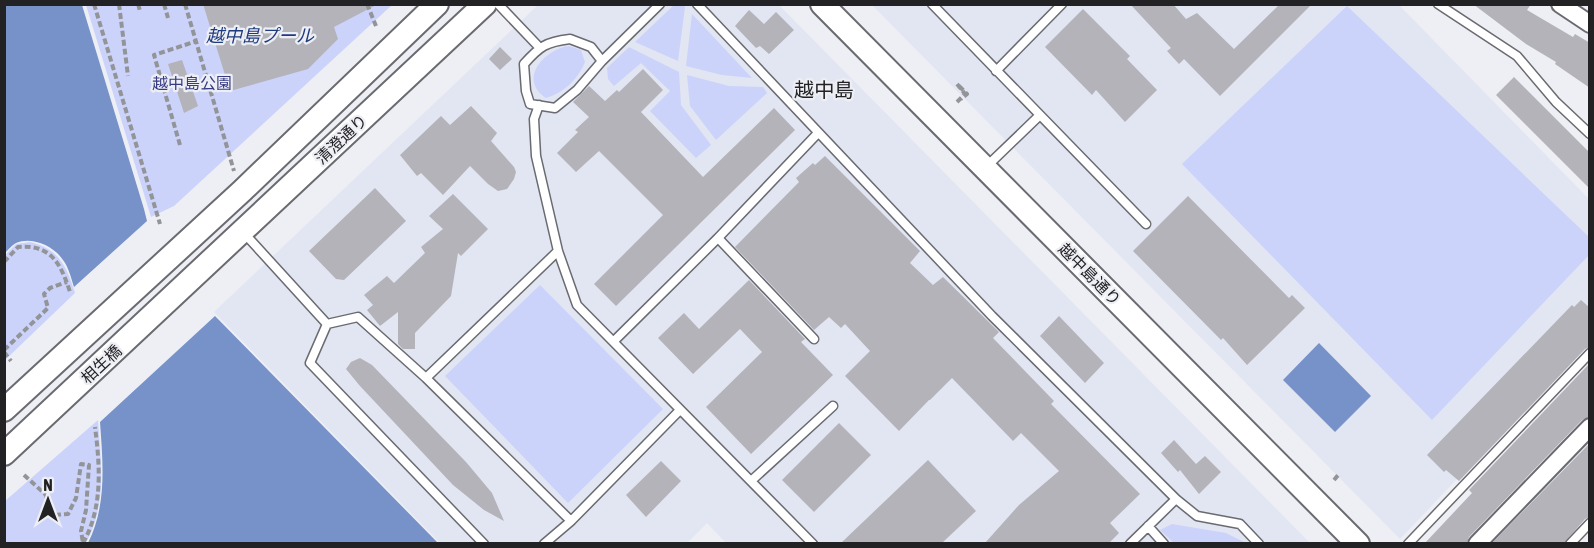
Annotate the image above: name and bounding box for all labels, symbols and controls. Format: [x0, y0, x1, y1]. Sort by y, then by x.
water label: 越中島プール [206, 25, 315, 46]
park label: 越中島公園 [152, 74, 232, 92]
district label: 越中島 [794, 78, 854, 101]
street label: 清澄通り [311, 111, 371, 167]
street label: 越中島通り [1055, 239, 1125, 309]
street label: 相生橋 [77, 341, 125, 387]
north arrow [18, 470, 78, 530]
text: N [43, 476, 53, 494]

